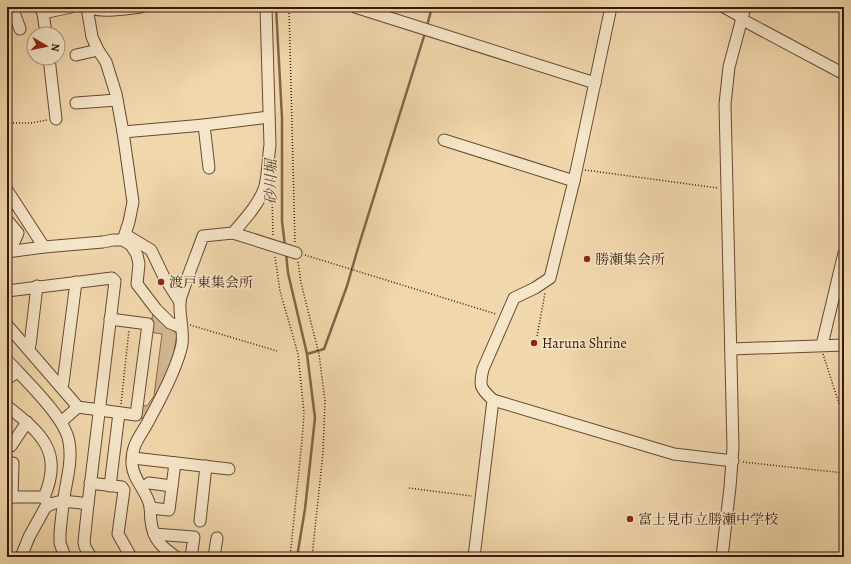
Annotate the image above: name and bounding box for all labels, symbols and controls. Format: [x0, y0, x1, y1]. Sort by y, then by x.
north arrow [26, 26, 66, 66]
text: N [47, 42, 63, 53]
water label: 砂川堀 [261, 157, 281, 205]
place label: 勝瀬集会所 [595, 250, 665, 269]
marker: 勝瀬集会所 [582, 254, 592, 264]
place label: 渡戸東集会所 [169, 273, 253, 292]
marker: 渡戸東集会所 [156, 277, 166, 287]
place label: Haruna Shrine [542, 334, 627, 353]
marker: Haruna Shrine [529, 338, 539, 348]
place label: 富士見市立勝瀬中学校 [638, 510, 778, 529]
marker: 富士見市立勝瀬中学校 [625, 514, 635, 524]

